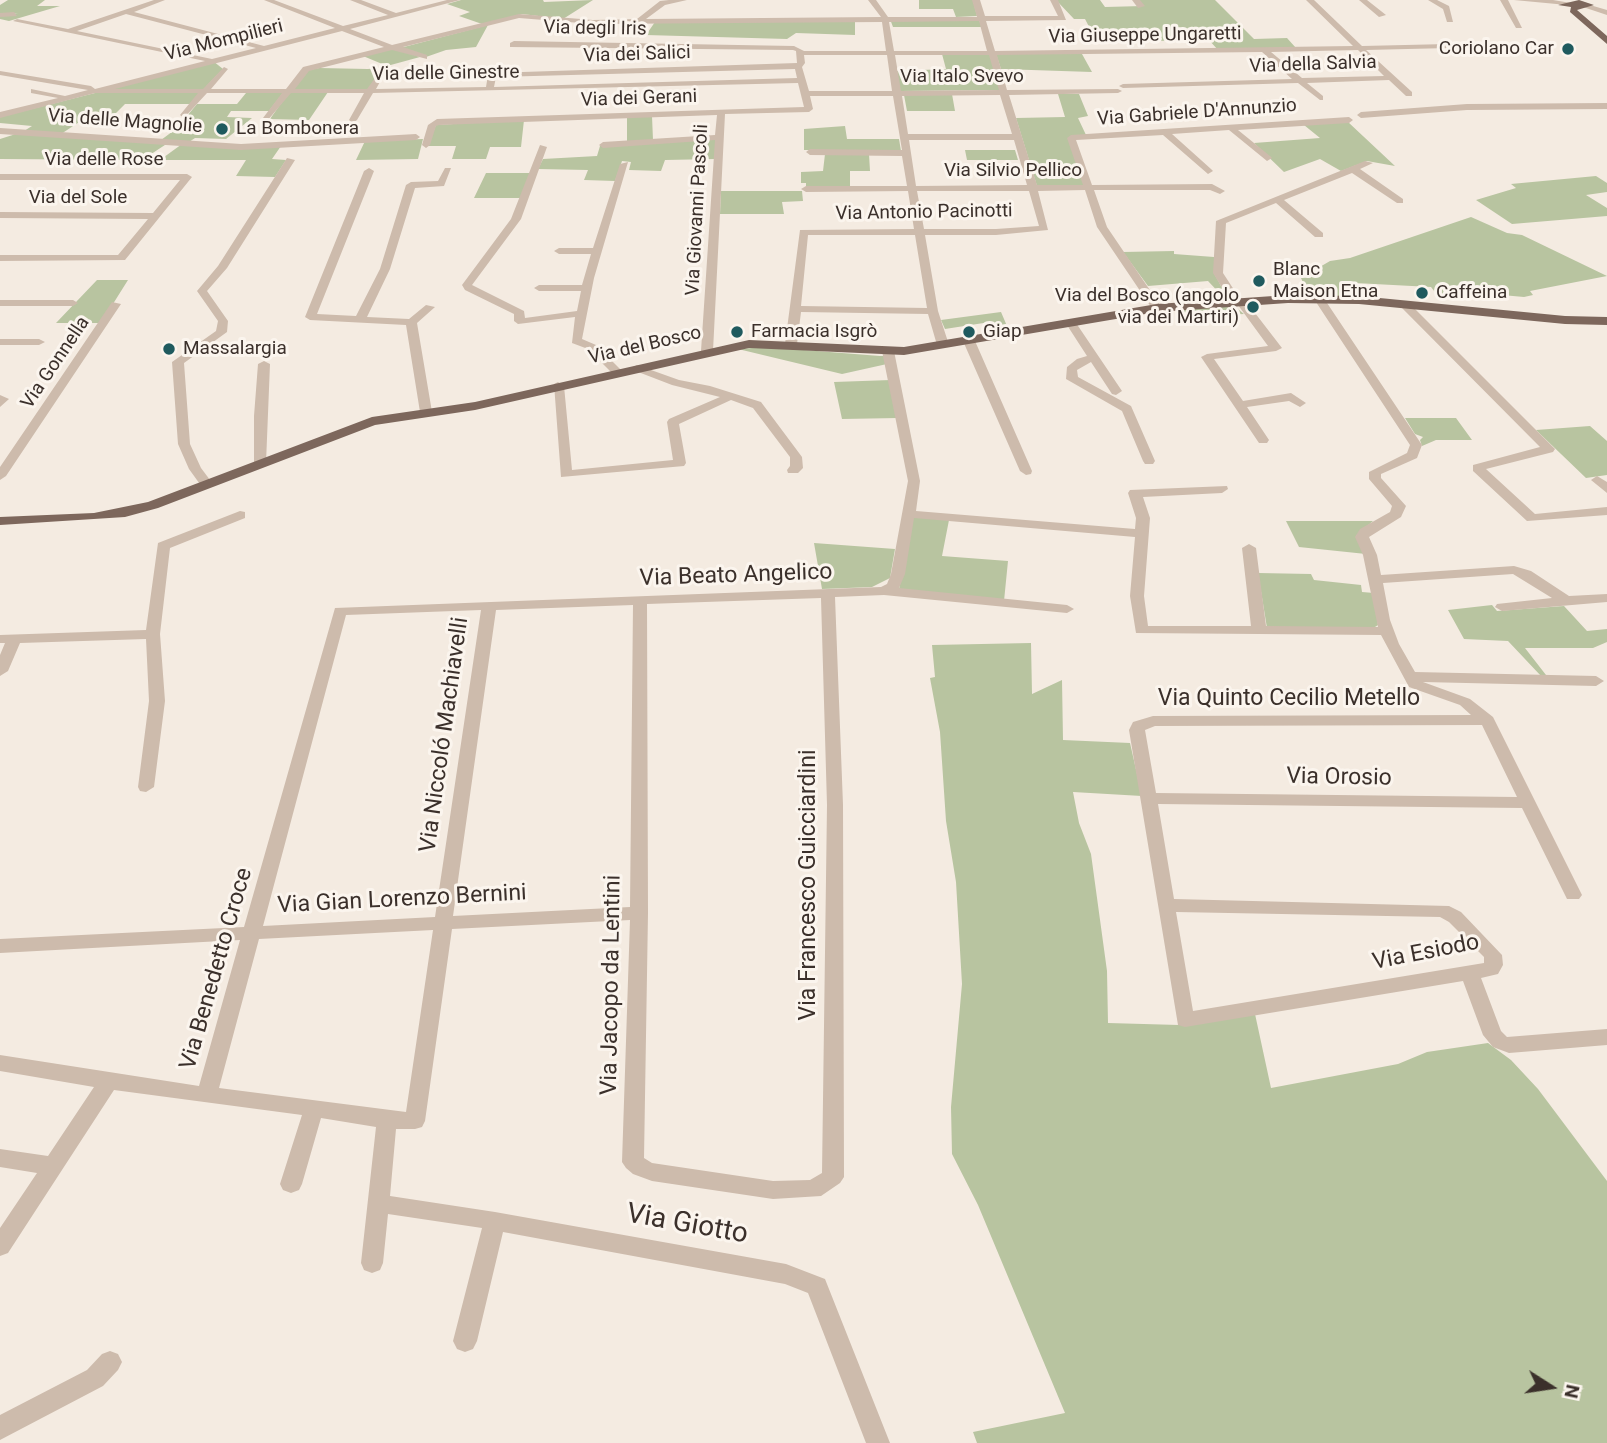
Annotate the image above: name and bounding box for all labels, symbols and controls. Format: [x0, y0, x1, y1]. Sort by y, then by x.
street label: Via Mompilieri [162, 15, 286, 67]
street label: Via degli Iris [543, 17, 647, 41]
street label: Via Giuseppe Ungaretti [1048, 23, 1242, 49]
place label: Coriolano Car [1439, 38, 1554, 60]
marker: Coriolano Car [1560, 41, 1576, 57]
street label: Via dei Salici [583, 42, 691, 68]
street label: Via della Salvia [1249, 51, 1377, 79]
street label: Via delle Ginestre [372, 61, 520, 87]
street label: Via Italo Svevo [900, 66, 1024, 88]
street label: Via dei Gerani [580, 86, 698, 112]
street label: Via Gabriele D'Annunzio [1096, 95, 1298, 131]
street label: Via delle Magnolie [47, 105, 203, 139]
place label: La Bombonera [236, 118, 359, 140]
marker: La Bombonera [214, 121, 230, 137]
street label: Via Giovanni Pascoli [682, 124, 714, 296]
street label: Via delle Rose [44, 149, 164, 171]
street label: Via Silvio Pellico [944, 160, 1082, 182]
street label: Via del Sole [29, 187, 127, 209]
street label: Via Antonio Pacinotti [835, 200, 1013, 226]
place label: Blanc Maison Etna [1273, 259, 1378, 303]
marker: Blanc Maison Etna [1251, 273, 1267, 289]
place label: Caffeina [1436, 282, 1507, 304]
place label: Via del Bosco (angolo via dei Martiri) [1055, 285, 1239, 329]
marker: Caffeina [1414, 285, 1430, 301]
marker: Via del Bosco (angolo via dei Martiri) [1245, 299, 1261, 315]
street label: Via Gonnella [17, 313, 95, 413]
place label: Farmacia Isgrò [751, 321, 877, 343]
place label: Giap [983, 321, 1022, 343]
street label: Via del Bosco [586, 322, 704, 370]
marker: Farmacia Isgrò [729, 324, 745, 340]
marker: Giap [961, 324, 977, 340]
place label: Massalargia [183, 338, 287, 360]
marker: Massalargia [161, 341, 177, 357]
street label: Via Beato Angelico [639, 559, 833, 593]
street label: Via Niccoló Machiavelli [415, 616, 475, 854]
street label: Via Quinto Cecilio Metello [1158, 685, 1420, 713]
street label: Via Francesco Guicciardini [795, 750, 823, 1020]
street label: Via Orosio [1286, 763, 1392, 793]
street label: Via Benedetto Croce [175, 865, 259, 1073]
street label: Via Jacopo da Lentini [596, 875, 628, 1095]
street label: Via Gian Lorenzo Bernini [277, 880, 527, 920]
street label: Via Esiodo [1370, 929, 1482, 977]
street label: Via Giotto [624, 1198, 750, 1252]
north arrow [1516, 1352, 1586, 1422]
text: N [1559, 1383, 1585, 1400]

